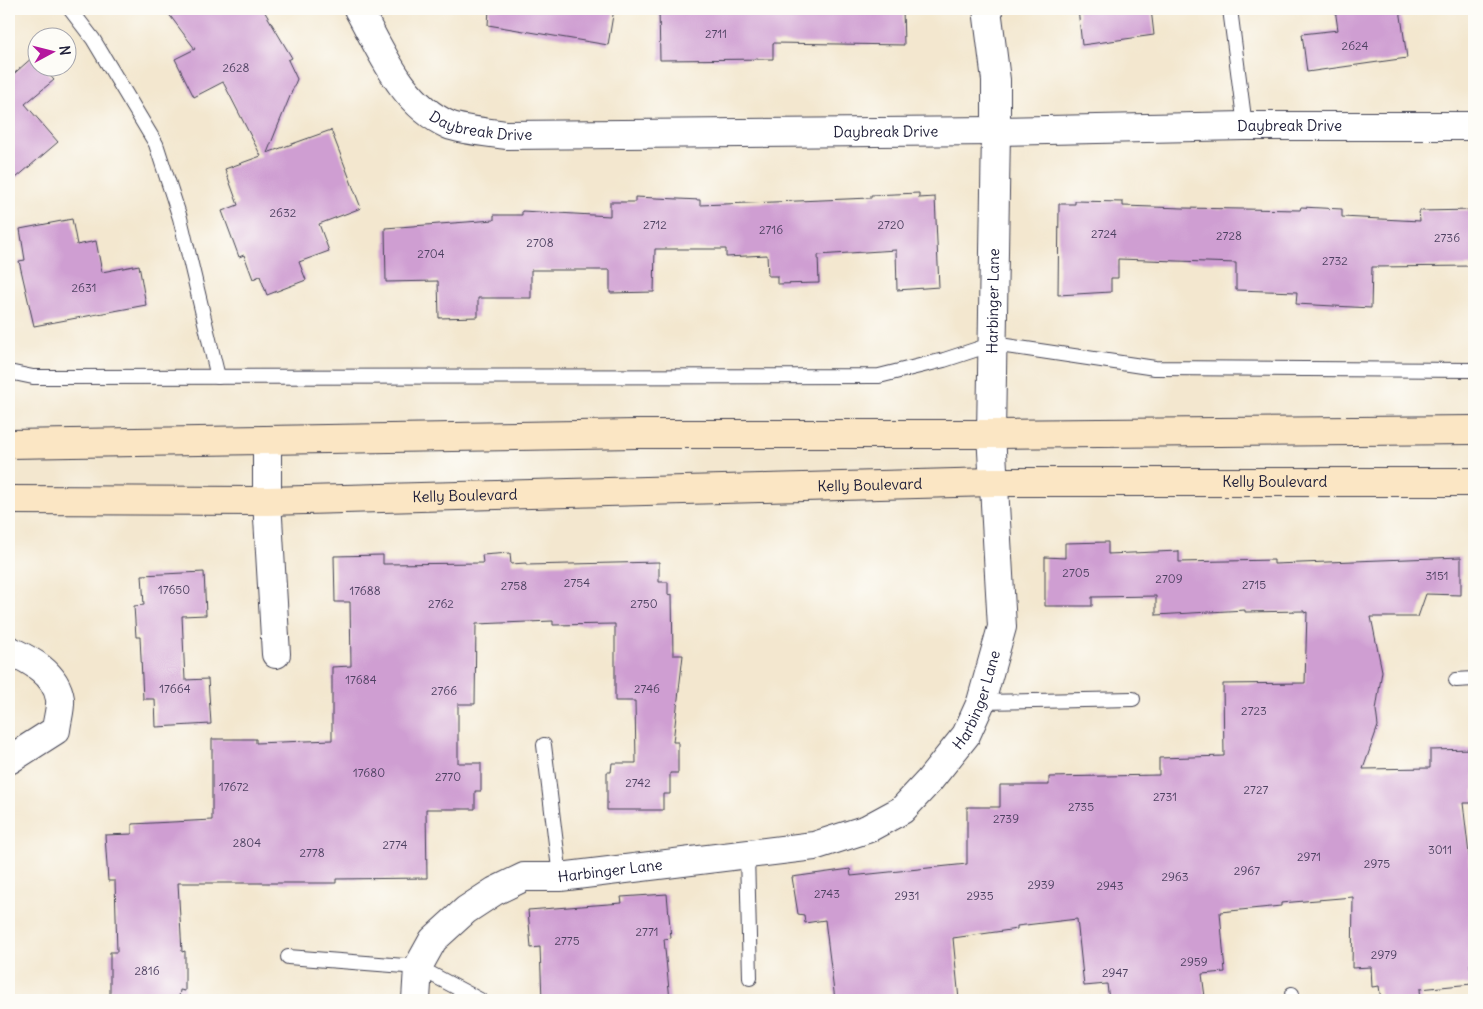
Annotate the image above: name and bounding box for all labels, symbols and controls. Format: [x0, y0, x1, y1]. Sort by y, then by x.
house number: 2711 [705, 26, 727, 41]
north arrow [28, 28, 78, 78]
house number: 2624 [1342, 38, 1368, 53]
text: N [55, 45, 74, 56]
house number: 2628 [223, 60, 250, 75]
street label: Daybreak Drive [426, 106, 532, 144]
street label: Daybreak Drive [1237, 116, 1342, 135]
street label: Daybreak Drive [833, 121, 938, 141]
house number: 2632 [270, 205, 297, 220]
house number: 2712 [643, 217, 667, 232]
house number: 2720 [878, 217, 905, 232]
house number: 2716 [759, 222, 783, 237]
house number: 2724 [1091, 226, 1117, 241]
house number: 2728 [1216, 228, 1242, 243]
house number: 2736 [1434, 230, 1460, 245]
house number: 2708 [526, 235, 554, 250]
house number: 2704 [417, 246, 445, 261]
street label: Harbinger Lane [982, 248, 1003, 354]
house number: 2732 [1322, 253, 1348, 268]
house number: 2631 [72, 280, 96, 295]
street label: Kelly Boulevard [1222, 472, 1327, 491]
street label: Kelly Boulevard [817, 474, 923, 496]
street label: Kelly Boulevard [412, 484, 518, 506]
house number: 2705 [1062, 565, 1090, 580]
house number: 3151 [1425, 568, 1449, 583]
house number: 2709 [1155, 571, 1183, 586]
house number: 2754 [564, 575, 590, 590]
house number: 2715 [1242, 577, 1266, 592]
house number: 2758 [501, 578, 527, 593]
house number: 17650 [158, 582, 190, 597]
house number: 17688 [349, 583, 381, 598]
house number: 2762 [428, 596, 454, 611]
house number: 2750 [630, 596, 658, 611]
street label: Harbinger Lane [948, 648, 1004, 753]
house number: 17684 [345, 672, 377, 687]
house number: 17664 [159, 681, 191, 696]
house number: 2746 [634, 681, 660, 696]
house number: 2766 [431, 683, 457, 698]
house number: 2723 [1241, 703, 1267, 718]
house number: 17680 [353, 765, 385, 780]
house number: 2770 [435, 769, 461, 784]
house number: 2742 [625, 775, 651, 790]
house number: 17672 [219, 779, 249, 794]
house number: 2727 [1244, 782, 1269, 797]
house number: 2731 [1153, 789, 1177, 804]
house number: 2735 [1068, 799, 1094, 814]
house number: 2739 [993, 811, 1019, 826]
house number: 2804 [233, 835, 261, 850]
house number: 2774 [382, 837, 408, 852]
house number: 3011 [1428, 842, 1452, 857]
house number: 2778 [299, 845, 325, 860]
house number: 2971 [1297, 849, 1321, 864]
street label: Harbinger Lane [557, 855, 664, 886]
house number: 2975 [1364, 856, 1390, 871]
house number: 2967 [1234, 863, 1260, 878]
house number: 2963 [1161, 869, 1189, 884]
house number: 2939 [1027, 877, 1055, 892]
house number: 2943 [1096, 878, 1124, 893]
house number: 2743 [814, 886, 840, 901]
house number: 2931 [895, 888, 919, 903]
house number: 2935 [966, 888, 994, 903]
house number: 2771 [635, 924, 659, 939]
house number: 2775 [554, 933, 580, 948]
house number: 2979 [1371, 947, 1397, 962]
house number: 2959 [1180, 954, 1208, 969]
house number: 2816 [134, 963, 160, 978]
house number: 2947 [1102, 965, 1128, 980]

